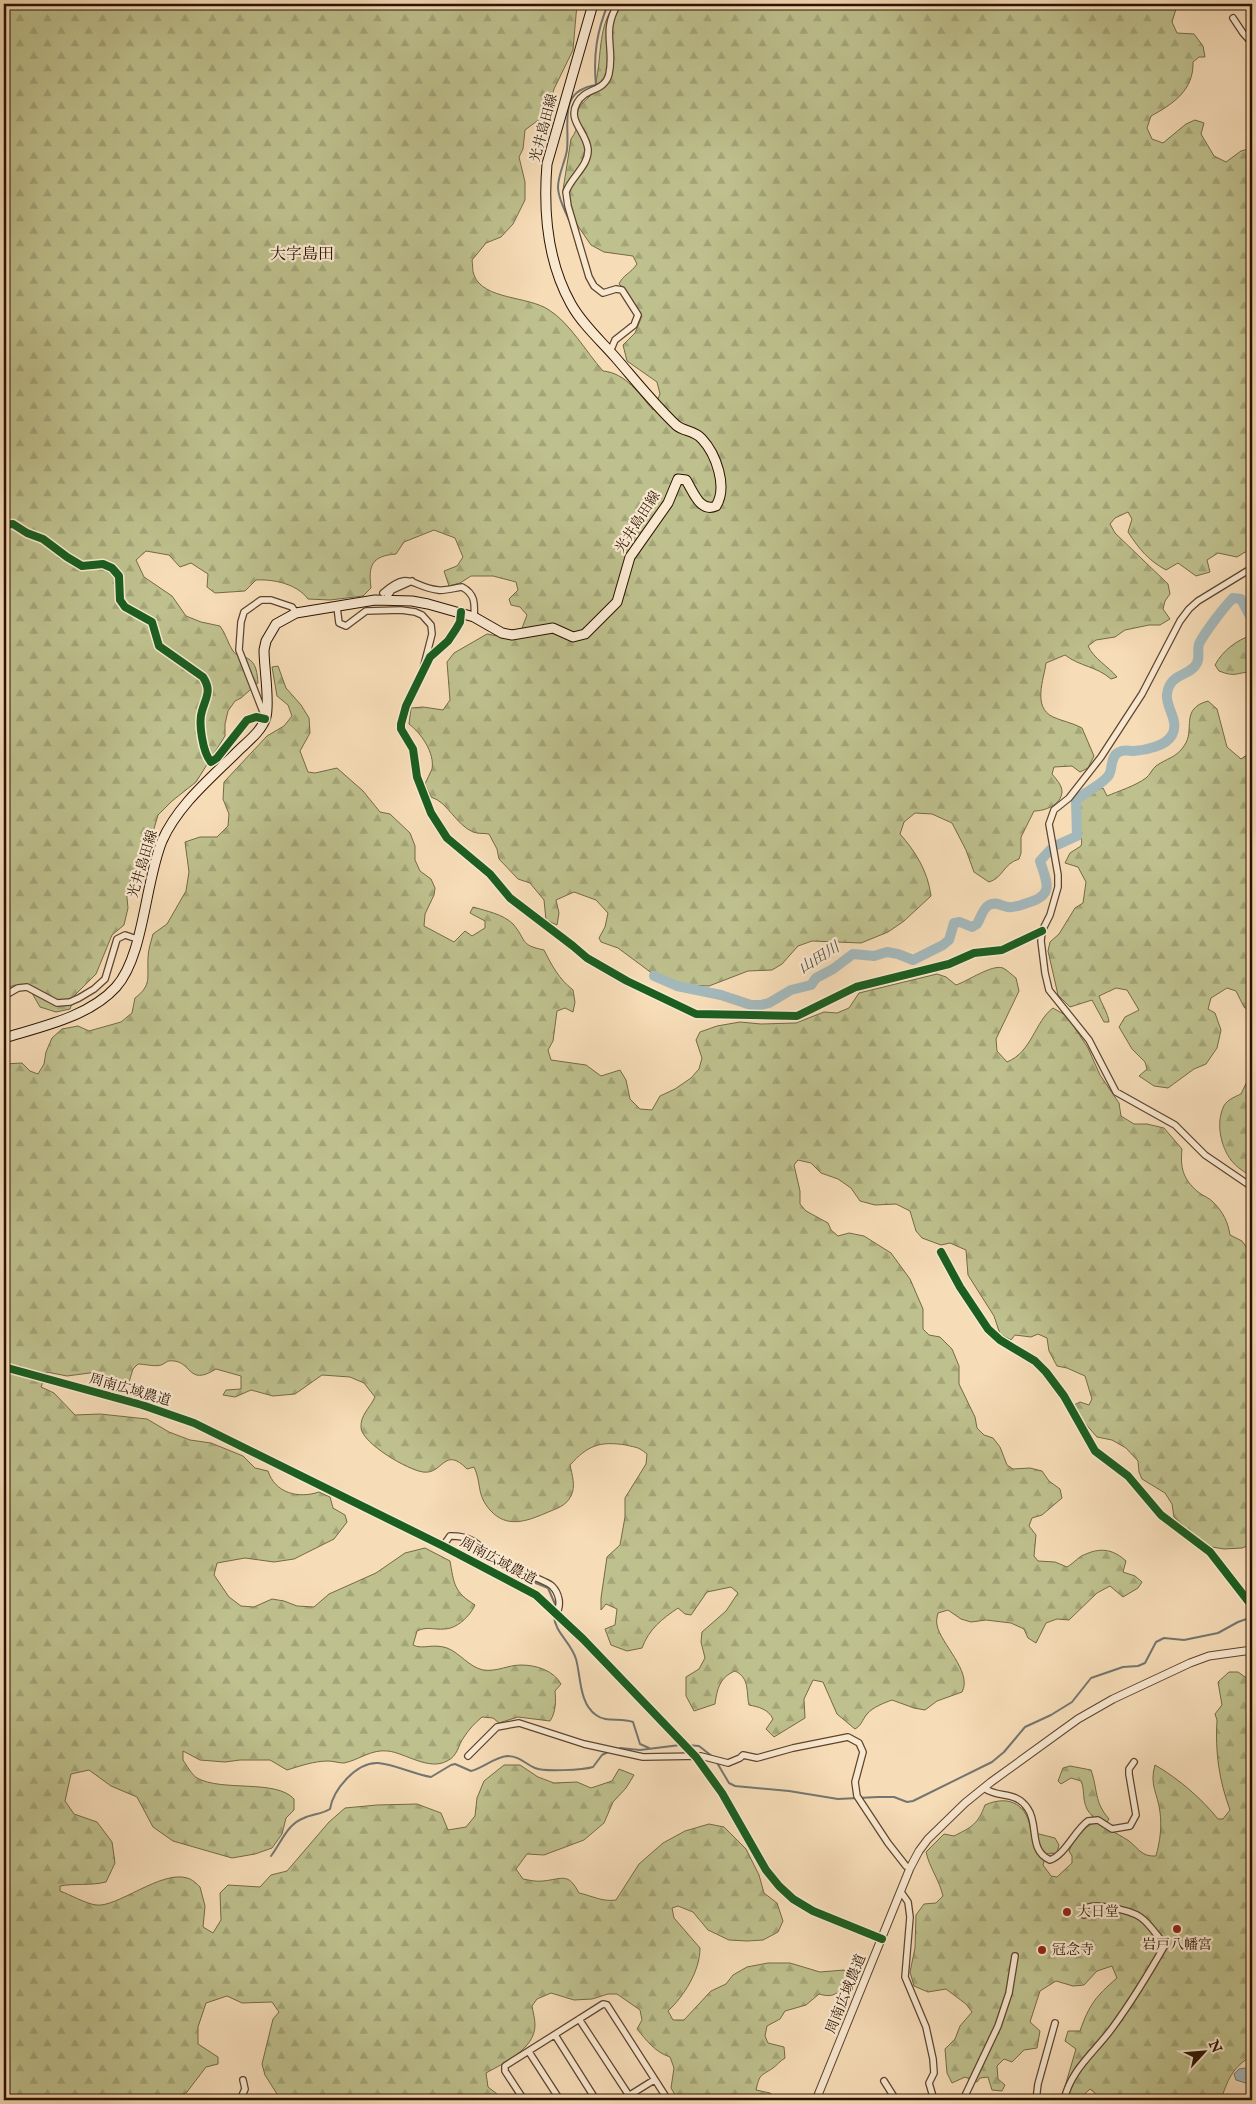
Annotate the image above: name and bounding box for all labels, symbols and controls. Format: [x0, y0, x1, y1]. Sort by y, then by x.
street label: 光井島田線 [526, 92, 562, 164]
district label: 大字島田 [270, 245, 334, 265]
street label: 光井島田線 [611, 488, 665, 556]
street label: 光井島田線 [124, 828, 162, 900]
water label: 山田川 [795, 937, 845, 978]
street label: 周南広域農道 [87, 1370, 173, 1410]
street label: 周南広域農道 [457, 1533, 539, 1589]
place label: 大日堂 [1077, 1903, 1119, 1921]
marker: 大日堂 [1061, 1906, 1073, 1918]
marker: 岩戸八幡宮 [1171, 1923, 1183, 1935]
place label: 岩戸八幡宮 [1142, 1936, 1212, 1954]
place label: 冠念寺 [1052, 1941, 1094, 1959]
marker: 冠念寺 [1036, 1944, 1048, 1956]
street label: 周南広域農道 [822, 1952, 870, 2036]
north arrow [1178, 2026, 1228, 2076]
text: N [1204, 2036, 1226, 2056]

